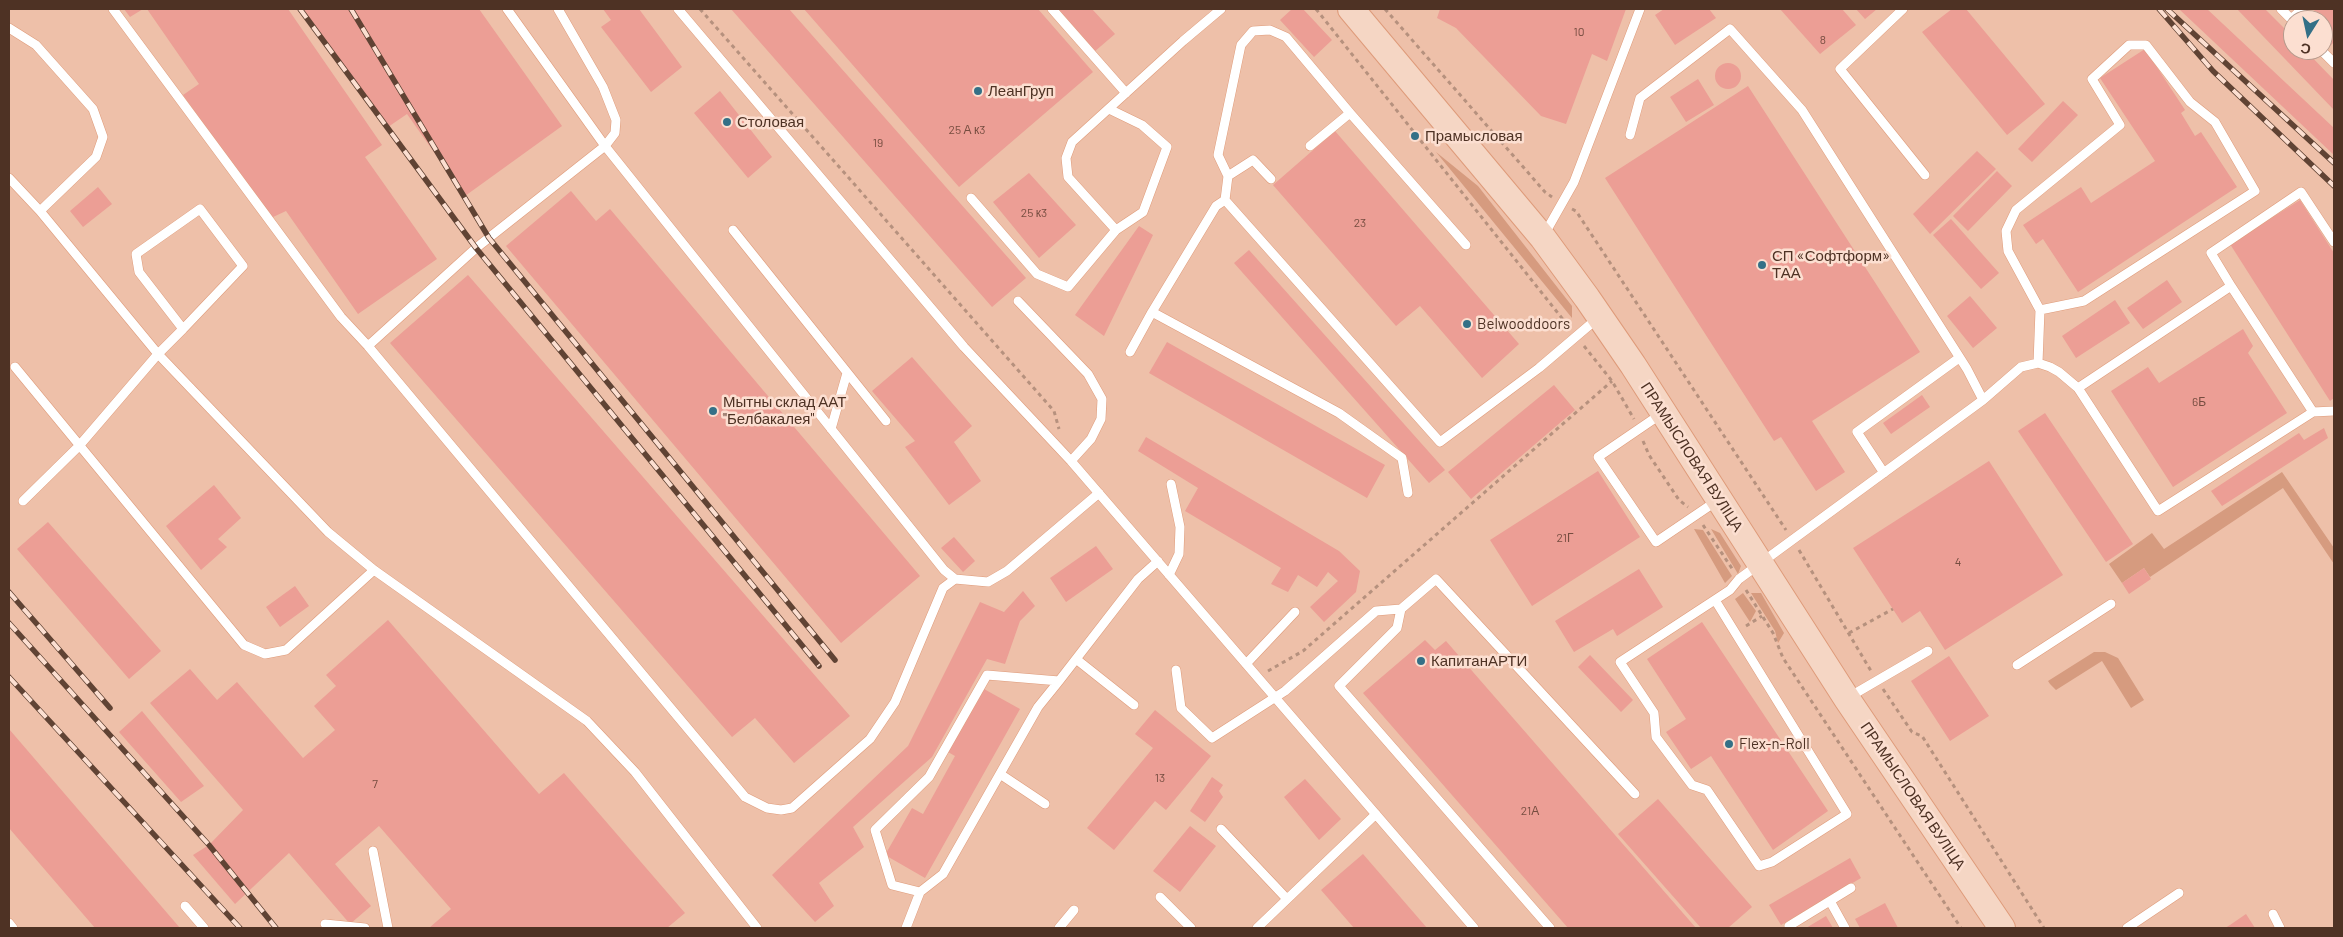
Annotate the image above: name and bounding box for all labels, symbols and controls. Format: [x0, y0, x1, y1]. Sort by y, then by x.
north arrow [2283, 10, 2333, 60]
house number: 10 [1574, 25, 1584, 39]
house number: 8 [1820, 33, 1826, 47]
text: С [2299, 40, 2312, 59]
place label: ЛеанГруп [988, 82, 1054, 100]
marker: ЛеанГруп [972, 85, 984, 97]
place label: Столовая [737, 113, 804, 131]
marker: Столовая [721, 116, 733, 128]
house number: 25 А к3 [949, 123, 985, 137]
place label: Прамысловая [1425, 127, 1523, 145]
marker: Прамысловая [1409, 130, 1421, 142]
house number: 19 [873, 136, 883, 150]
house number: 25 к3 [1021, 206, 1047, 220]
house number: 23 [1354, 216, 1366, 230]
place label: СП «Софтформ» ТАА [1772, 247, 1890, 282]
marker: СП «Софтформ» ТАА [1756, 259, 1768, 271]
place label: Belwooddoors [1477, 315, 1570, 333]
marker: Belwooddoors [1461, 318, 1473, 330]
street label: ПРАМЫСЛОВАЯ ВУЛІЦА [1637, 379, 1747, 535]
place label: Мытны склад ААТ "Белбакалея" [723, 393, 846, 428]
house number: 6Б [2192, 395, 2206, 409]
marker: Мытны склад ААТ "Белбакалея" [707, 405, 719, 417]
house number: 21Г [1557, 531, 1573, 545]
house number: 4 [1955, 555, 1961, 569]
place label: КапитанАРТИ [1431, 652, 1527, 670]
marker: КапитанАРТИ [1415, 655, 1427, 667]
street label: ПРАМЫСЛОВАЯ ВУЛІЦА [1857, 719, 1969, 873]
place label: Flex-n-Roll [1739, 735, 1810, 753]
marker: Flex-n-Roll [1723, 738, 1735, 750]
house number: 13 [1155, 771, 1165, 785]
house number: 7 [372, 777, 378, 791]
house number: 21А [1521, 804, 1539, 818]

